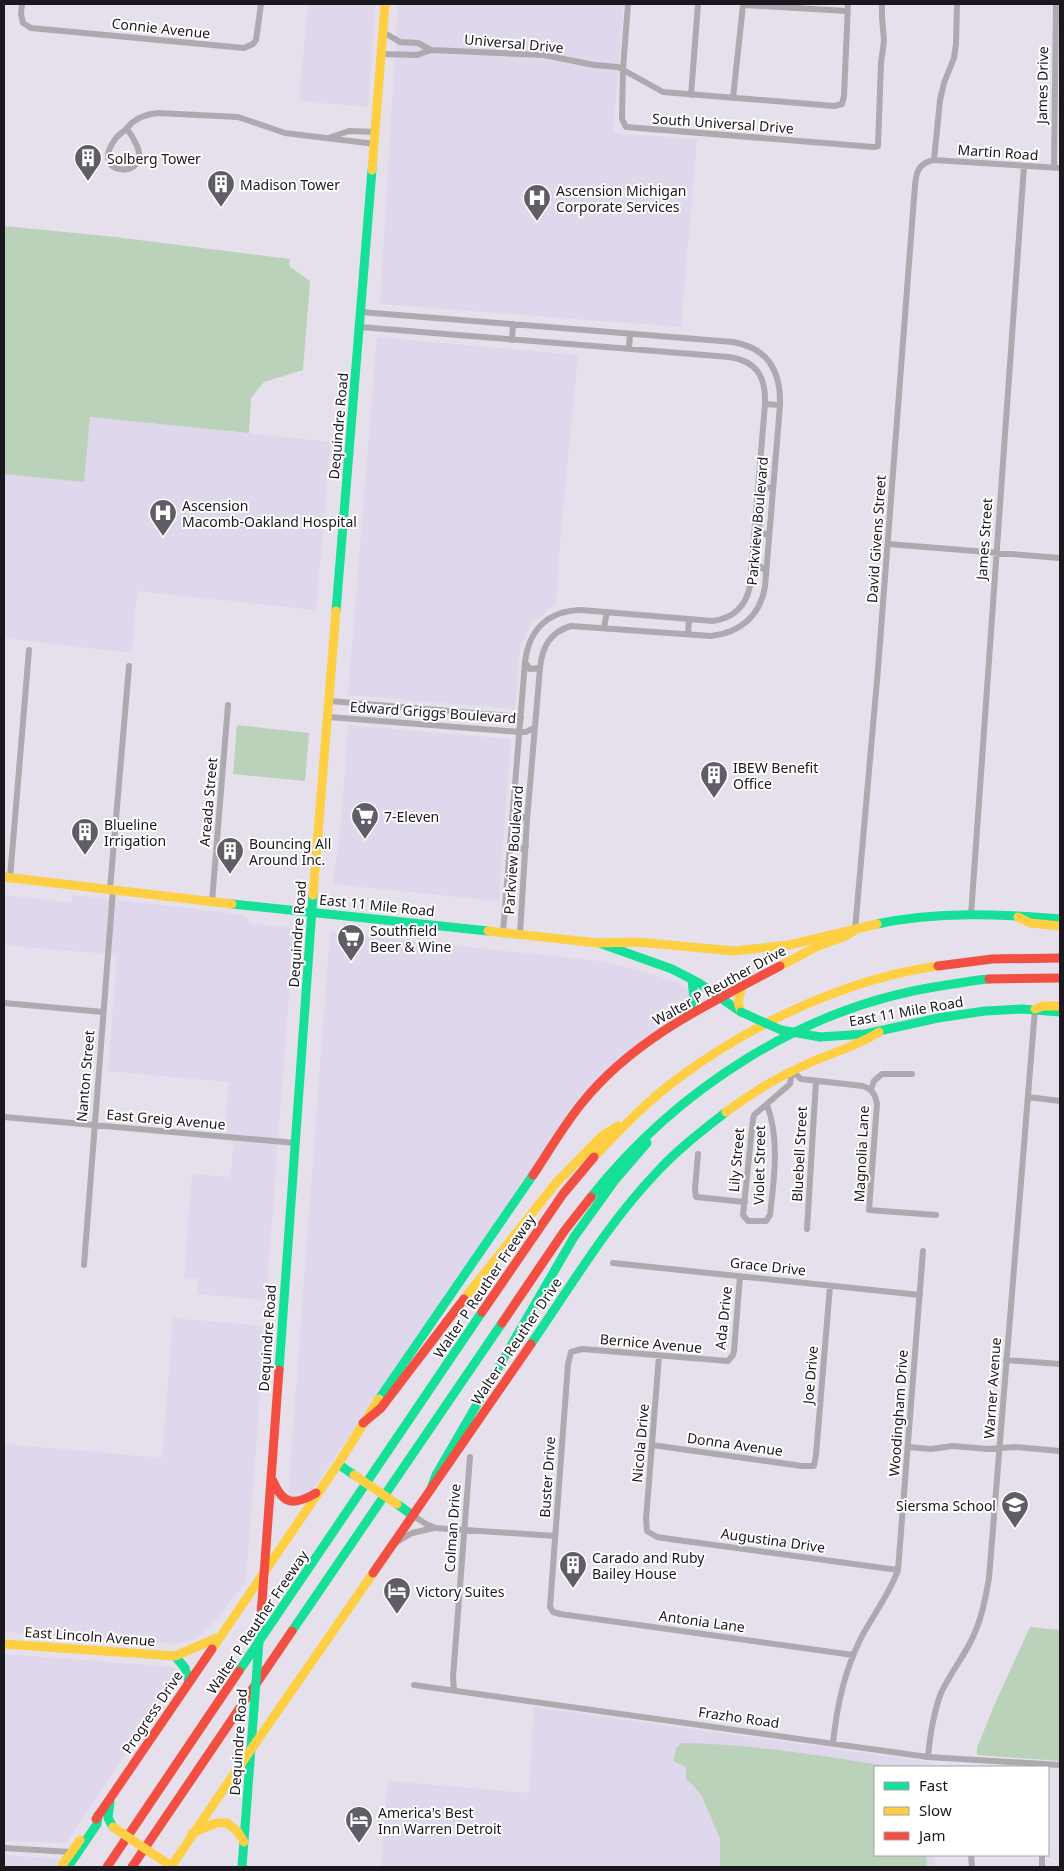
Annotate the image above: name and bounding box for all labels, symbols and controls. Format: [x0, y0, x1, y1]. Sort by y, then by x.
street label: Connie Avenue [111, 13, 211, 43]
street label: Universal Drive [463, 29, 565, 57]
street label: James Drive [1032, 46, 1052, 126]
street label: South Universal Drive [652, 109, 795, 137]
street label: Martin Road [957, 140, 1039, 164]
building icon: Solberg Tower [73, 143, 103, 182]
place label: Solberg Tower [107, 149, 201, 168]
building icon: Madison Tower [206, 169, 236, 208]
place label: Madison Tower [240, 175, 340, 194]
place label: Ascension Michigan Corporate Services [556, 181, 686, 216]
hospital icon: Ascension Michigan Corporate Services [522, 183, 552, 222]
street label: Dequindre Road [324, 372, 352, 480]
street label: Parkview Boulevard [742, 456, 772, 586]
street label: David Givens Street [862, 475, 890, 603]
place label: Ascension Macomb-Oakland Hospital [182, 496, 357, 531]
street label: James Street [972, 497, 996, 583]
hospital icon: Ascension Macomb-Oakland Hospital [148, 498, 178, 537]
street label: Edward Griggs Boulevard [349, 697, 517, 727]
street label: Areada Street [195, 757, 221, 847]
place label: IBEW Benefit Office [733, 758, 818, 793]
building icon: IBEW Benefit Office [699, 760, 729, 799]
street label: Parkview Boulevard [499, 785, 527, 915]
supermarket icon: 7-Eleven [350, 801, 380, 840]
place label: 7-Eleven [384, 807, 439, 826]
place label: Blueline Irrigation [104, 815, 166, 850]
building icon: Blueline Irrigation [70, 817, 100, 856]
place label: Bouncing All Around Inc. [249, 834, 331, 869]
building icon: Bouncing All Around Inc. [215, 836, 245, 875]
street label: Dequindre Road [284, 880, 310, 988]
street label: East 11 Mile Road [318, 890, 436, 920]
place label: Southfield Beer & Wine [370, 921, 451, 956]
supermarket icon: Southfield Beer & Wine [336, 923, 366, 962]
street label: Walter P Reuther Drive [649, 940, 789, 1030]
street label: East 11 Mile Road [847, 992, 965, 1030]
street label: Nanton Street [72, 1029, 98, 1123]
street label: East Greig Avenue [106, 1104, 227, 1134]
street label: Magnolia Lane [849, 1105, 873, 1203]
street label: Bluebell Street [787, 1106, 811, 1202]
street label: Violet Street [749, 1125, 769, 1205]
street label: Lily Street [724, 1127, 748, 1193]
street label: Walter P Reuther Freeway [429, 1210, 540, 1361]
street label: Grace Drive [729, 1253, 807, 1279]
street label: Walter P Reuther Drive [466, 1274, 566, 1408]
street label: Dequindre Road [254, 1284, 280, 1392]
street label: Ada Drive [710, 1285, 736, 1351]
street label: Bernice Avenue [599, 1329, 703, 1357]
street label: Warner Avenue [979, 1337, 1005, 1439]
street label: Joe Drive [798, 1345, 822, 1407]
street label: Woodingham Drive [884, 1349, 912, 1477]
street label: Nicola Drive [627, 1403, 653, 1483]
street label: Donna Avenue [686, 1428, 784, 1460]
street label: Buster Drive [535, 1436, 559, 1518]
street label: Colman Drive [439, 1483, 465, 1573]
school or university icon: Siersma School [1000, 1490, 1030, 1529]
place label: Siersma School [896, 1496, 996, 1515]
street label: Augustina Drive [720, 1523, 826, 1557]
street label: Walter P Reuther Freeway [202, 1546, 313, 1697]
place label: Carado and Ruby Bailey House [592, 1548, 705, 1583]
building icon: Carado and Ruby Bailey House [558, 1550, 588, 1589]
hotel icon: Victory Suites [382, 1576, 412, 1615]
place label: Victory Suites [416, 1582, 505, 1601]
street label: Antonia Lane [658, 1606, 746, 1636]
street label: East Lincoln Avenue [24, 1622, 156, 1650]
street label: Progress Drive [117, 1667, 187, 1757]
street label: Dequindre Road [225, 1688, 251, 1796]
street label: Frazho Road [697, 1702, 781, 1732]
legend [874, 1766, 1049, 1856]
text: Fast [919, 1775, 948, 1795]
text: Slow [919, 1800, 952, 1820]
place label: America's Best Inn Warren Detroit [378, 1803, 502, 1838]
hotel icon: America's Best Inn Warren Detroit [344, 1805, 374, 1844]
text: Jam [917, 1825, 946, 1845]

